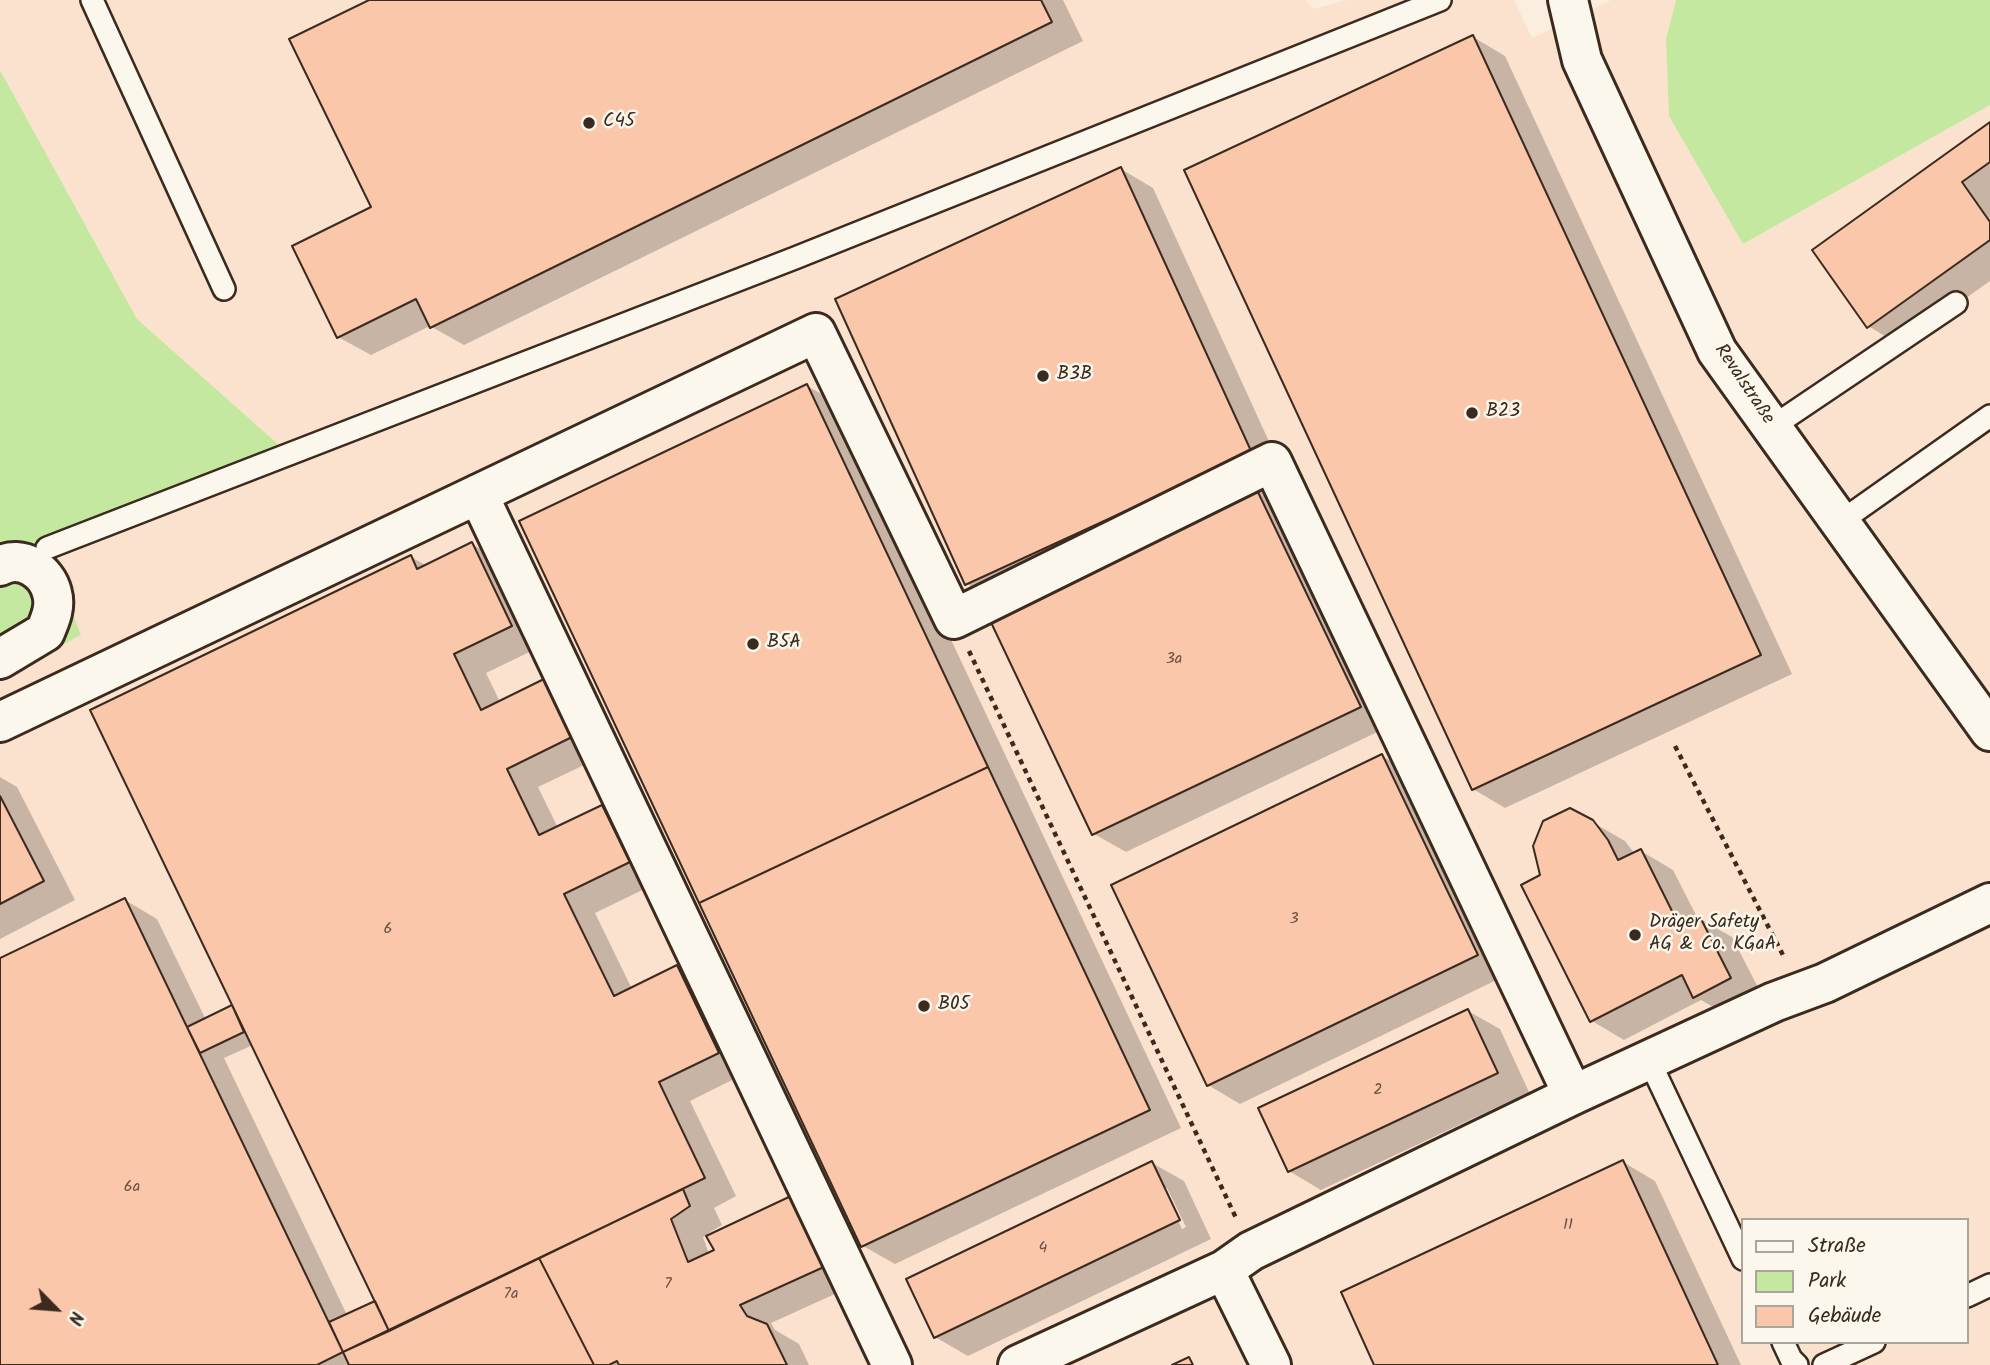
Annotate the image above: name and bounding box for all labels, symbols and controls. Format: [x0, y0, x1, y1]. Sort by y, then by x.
place label: C45 [603, 112, 635, 134]
marker: C45 [581, 115, 597, 131]
street label: Revalstraße [1708, 341, 1778, 429]
place label: B3B [1057, 365, 1092, 387]
marker: B3B [1035, 368, 1051, 384]
place label: B23 [1486, 402, 1520, 424]
marker: B23 [1464, 405, 1480, 421]
place label: B5A [767, 633, 801, 655]
marker: B5A [745, 636, 761, 652]
house number: 3a [1166, 650, 1182, 670]
house number: 3 [1289, 910, 1299, 930]
place label: Dräger Safety AG & Co. KGaA [1649, 913, 1776, 957]
house number: 6 [384, 920, 392, 940]
marker: Dräger Safety AG & Co. KGaA [1627, 927, 1643, 943]
place label: B05 [938, 995, 970, 1017]
marker: B05 [916, 998, 932, 1014]
house number: 2 [1373, 1081, 1383, 1101]
house number: 6a [124, 1178, 140, 1198]
house number: 11 [1563, 1216, 1573, 1236]
legend [1742, 1218, 1969, 1344]
text: Straße [1808, 1230, 1866, 1263]
house number: 4 [1039, 1239, 1047, 1259]
text: Park [1808, 1265, 1846, 1298]
north arrow [21, 1274, 91, 1344]
house number: 7 [664, 1275, 672, 1295]
house number: 7a [504, 1285, 518, 1305]
text: Gebäude [1808, 1300, 1881, 1333]
text: N [59, 1306, 91, 1330]

